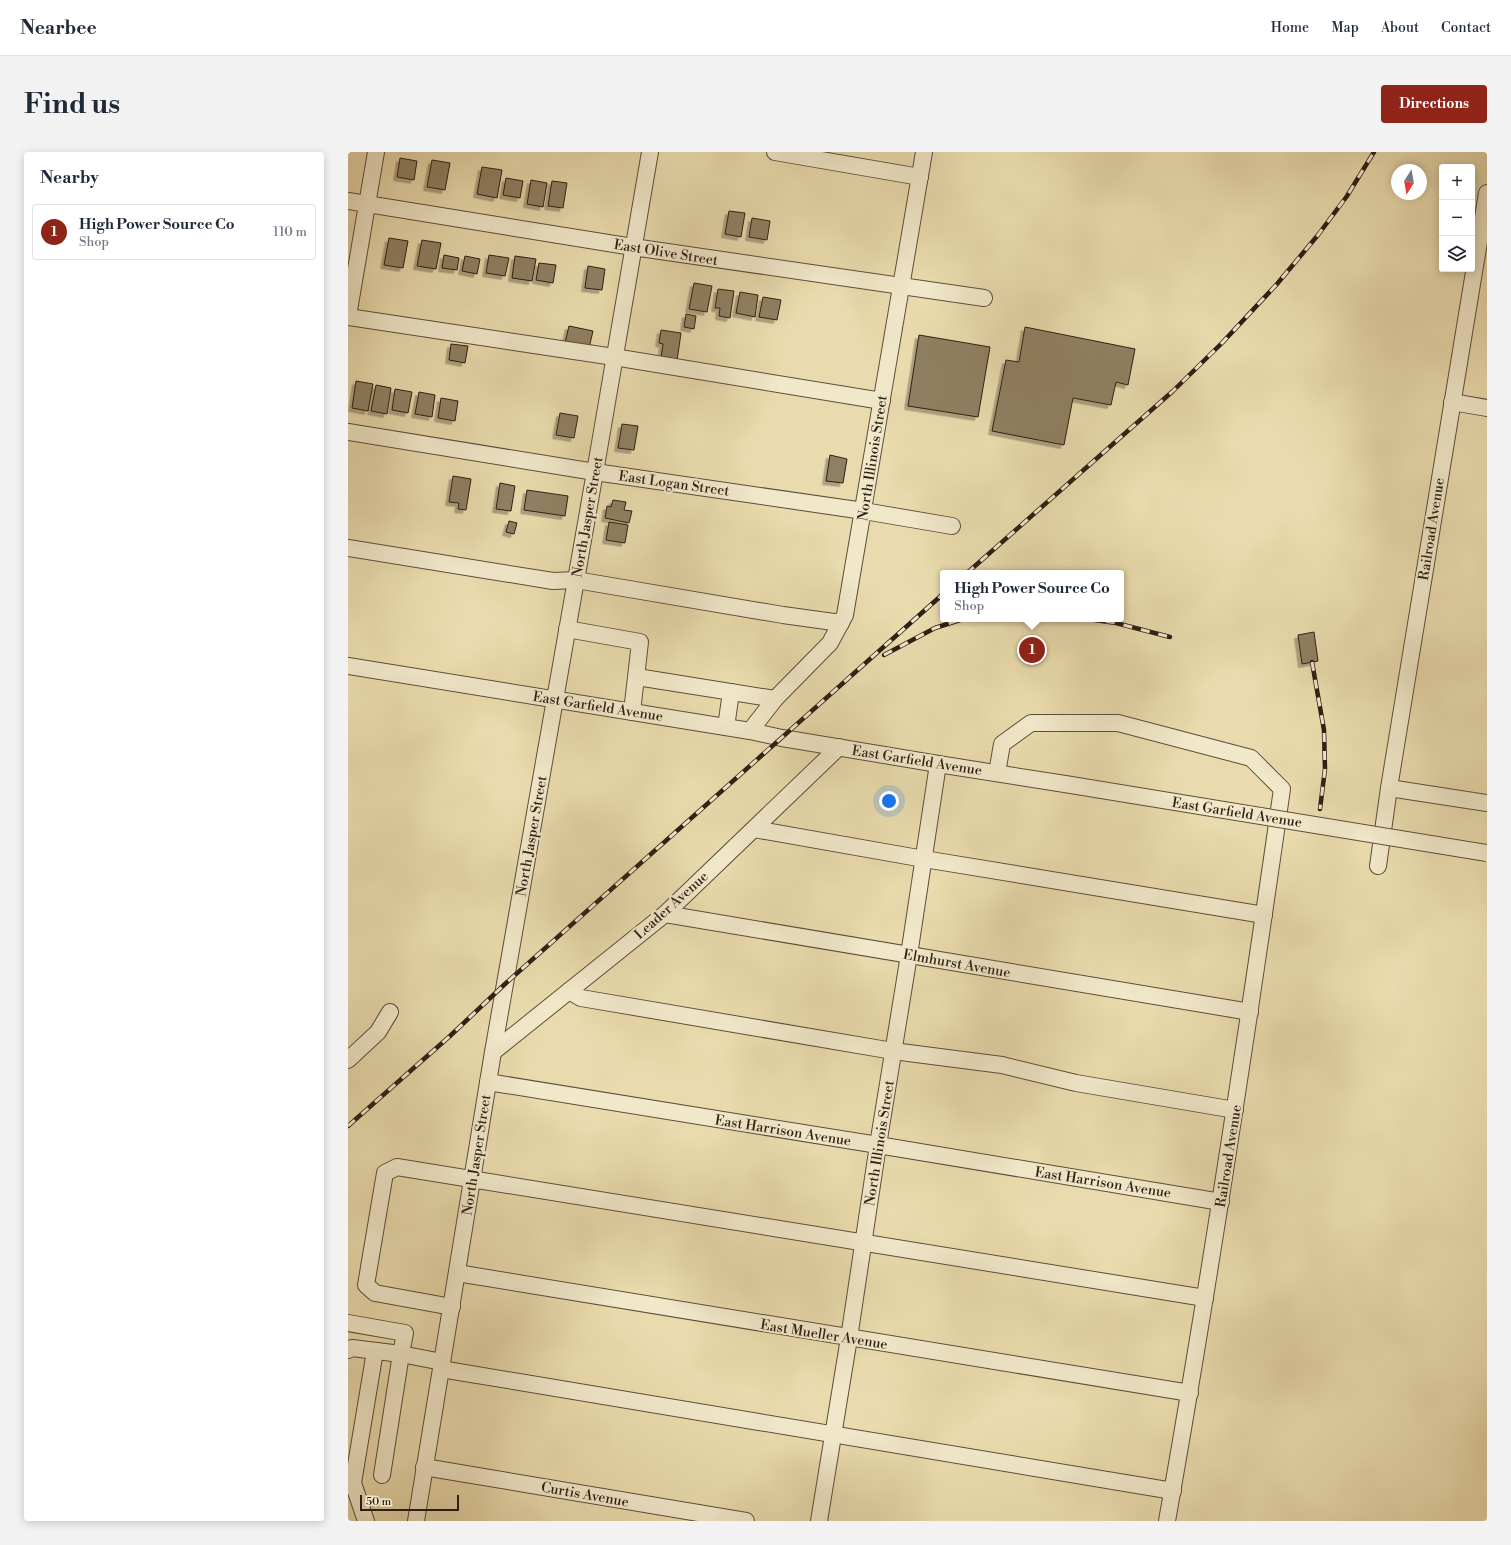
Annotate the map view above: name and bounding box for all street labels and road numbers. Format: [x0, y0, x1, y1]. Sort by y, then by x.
street label: East Olive Street [612, 236, 719, 270]
street label: North Illinois Street [854, 394, 892, 522]
street label: North Jasper Street [569, 455, 607, 579]
street label: East Logan Street [617, 467, 730, 501]
street label: Railroad Avenue [1415, 477, 1449, 582]
street label: East Garfield Avenue [532, 688, 664, 726]
street label: East Garfield Avenue [851, 742, 983, 780]
street label: North Jasper Street [513, 774, 551, 898]
street label: East Garfield Avenue [1171, 794, 1303, 832]
street label: Leader Avenue [631, 868, 712, 944]
street label: Elmhurst Avenue [902, 946, 1012, 982]
street label: North Illinois Street [861, 1079, 899, 1207]
street label: North Jasper Street [459, 1093, 495, 1217]
street label: Railroad Avenue [1212, 1104, 1246, 1209]
street label: East Harrison Avenue [713, 1111, 852, 1151]
street label: East Harrison Avenue [1033, 1163, 1172, 1203]
street label: East Mueller Avenue [759, 1316, 889, 1354]
street label: Curtis Avenue [540, 1478, 630, 1512]

